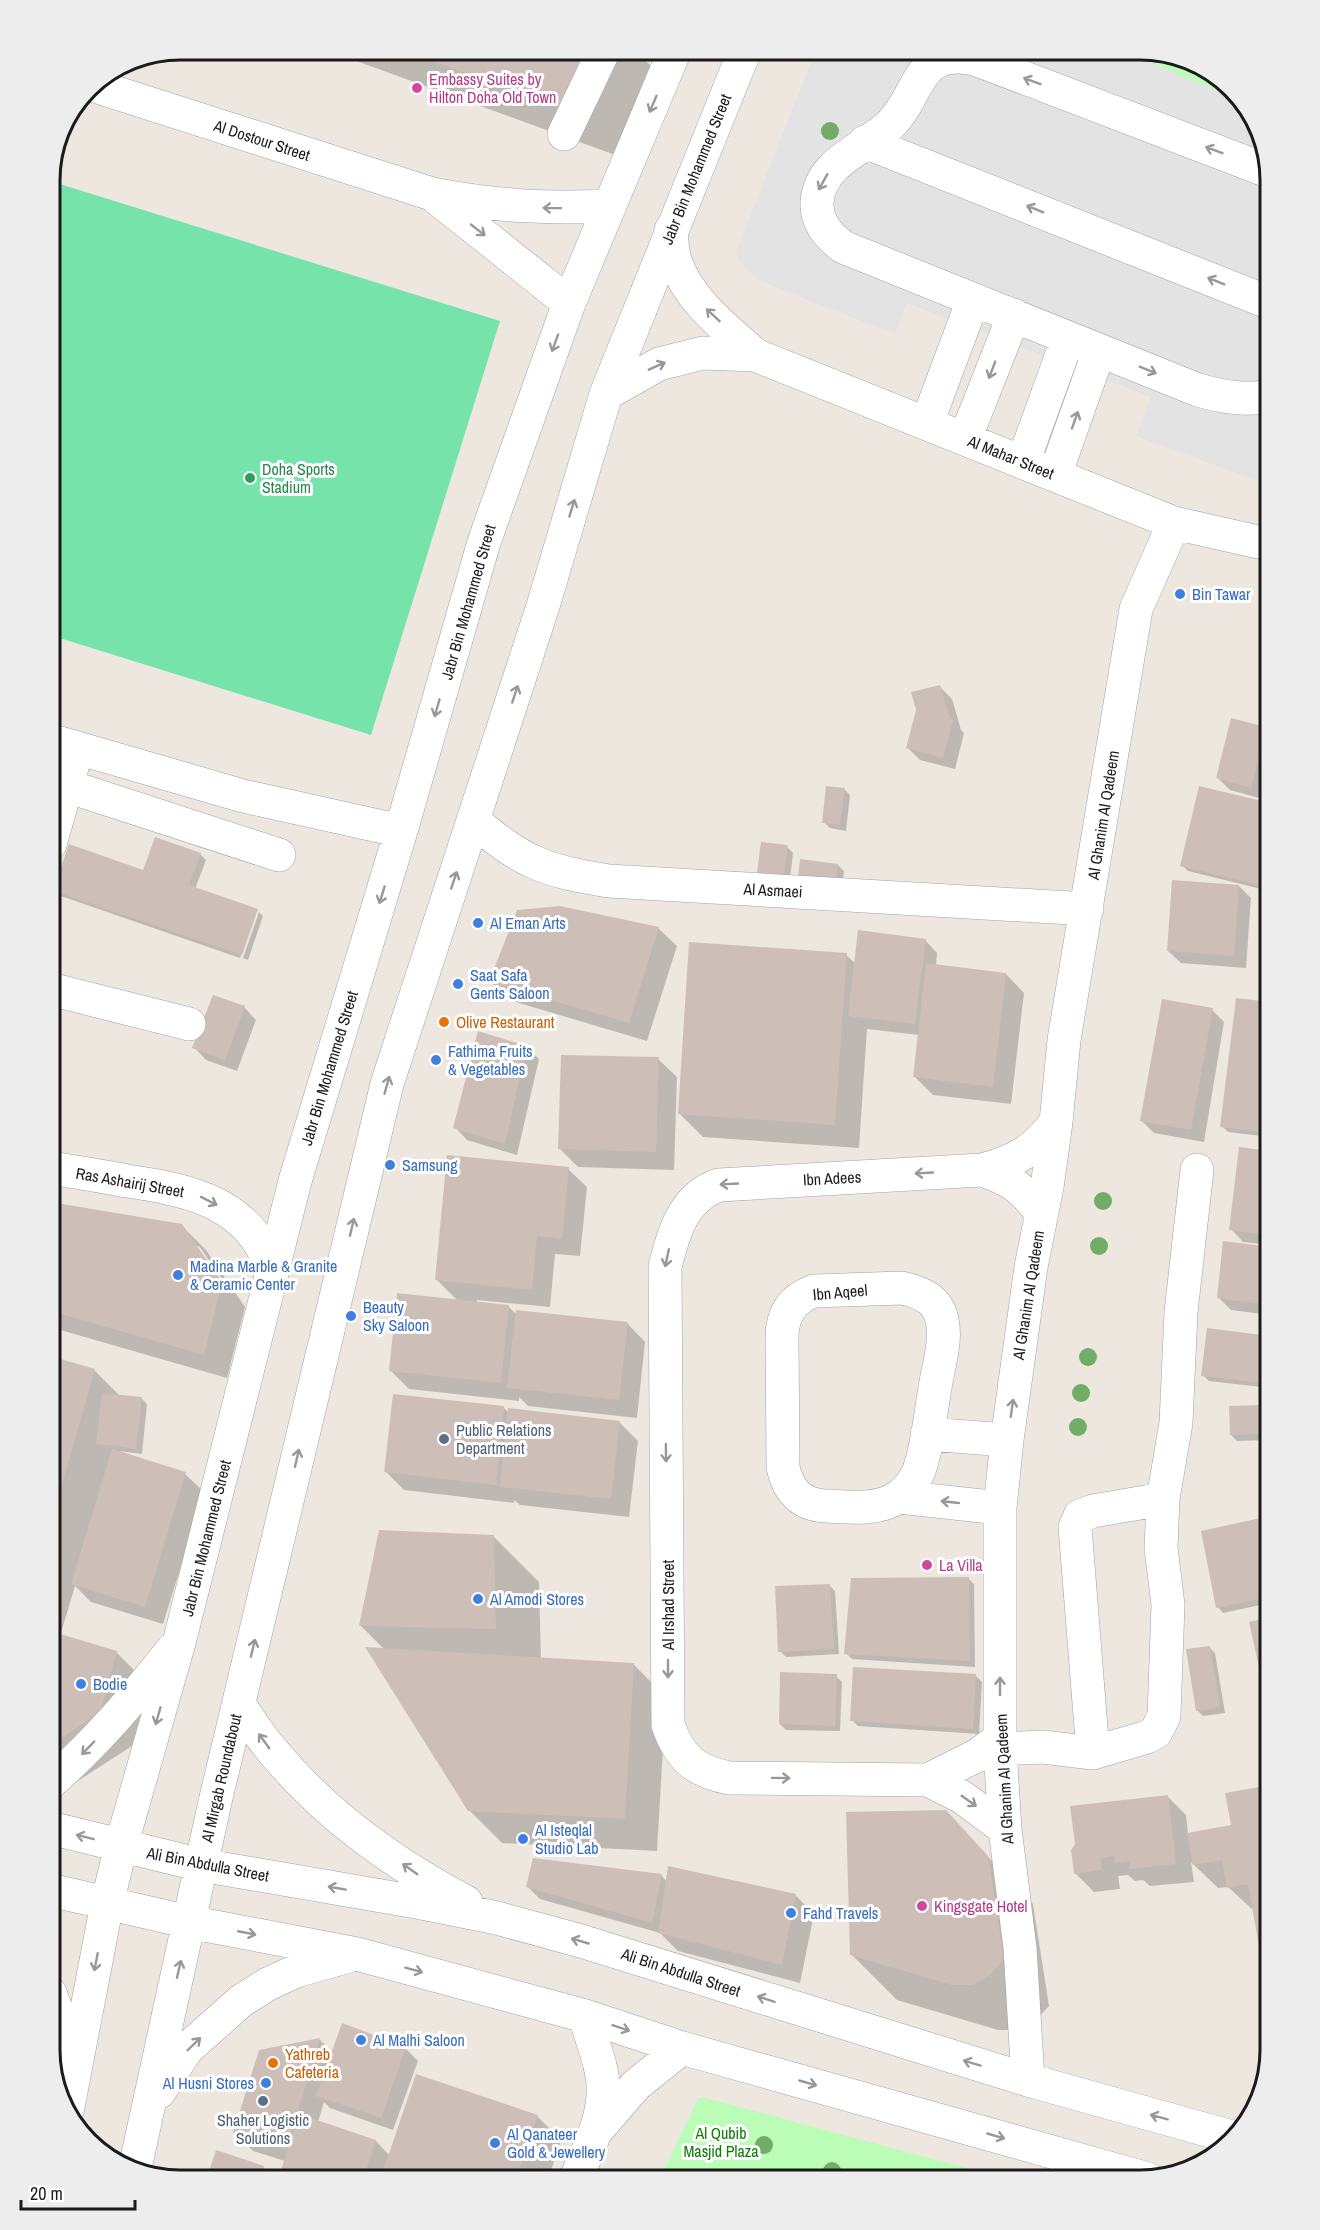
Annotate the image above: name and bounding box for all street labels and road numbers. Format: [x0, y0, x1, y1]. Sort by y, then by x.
street label: Jabr Bin Mohammed Street [656, 90, 736, 247]
street label: Al Dostour Street [210, 114, 313, 166]
street label: Al Mahar Street [964, 429, 1058, 484]
street label: Jabr Bin Mohammed Street [435, 522, 501, 682]
street label: Al Ghanim Al Qadeem [1082, 749, 1124, 882]
street label: Al Asmaei [742, 877, 803, 903]
street label: Jabr Bin Mohammed Street [295, 988, 363, 1148]
street label: Ras Ashairij Street [74, 1162, 186, 1202]
street label: Ibn Adees [802, 1165, 862, 1191]
street label: Al Ghanim Al Qadeem [1007, 1229, 1049, 1362]
street label: Ibn Aqeel [812, 1279, 868, 1305]
street label: Jabr Bin Mohammed Street [176, 1457, 236, 1618]
street label: Al Irshad Street [657, 1559, 679, 1651]
street label: Al Mirgab Roundabout [195, 1711, 247, 1845]
street label: Al Ghanim Al Qadeem [990, 1713, 1018, 1846]
street label: Ali Bin Abdulla Street [144, 1841, 271, 1887]
street label: Ali Bin Abdulla Street [618, 1942, 744, 2002]

